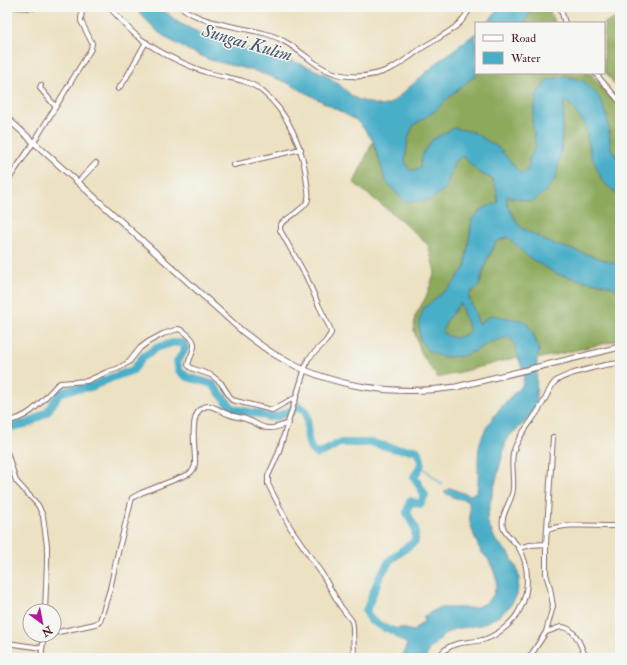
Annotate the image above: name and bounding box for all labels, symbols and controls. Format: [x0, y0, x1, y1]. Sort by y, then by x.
water label: Sungai Kulim [198, 19, 295, 67]
legend [475, 22, 605, 74]
text: Road [511, 31, 536, 46]
text: Water [510, 51, 541, 66]
north arrow [22, 603, 62, 643]
text: N [38, 622, 56, 640]

